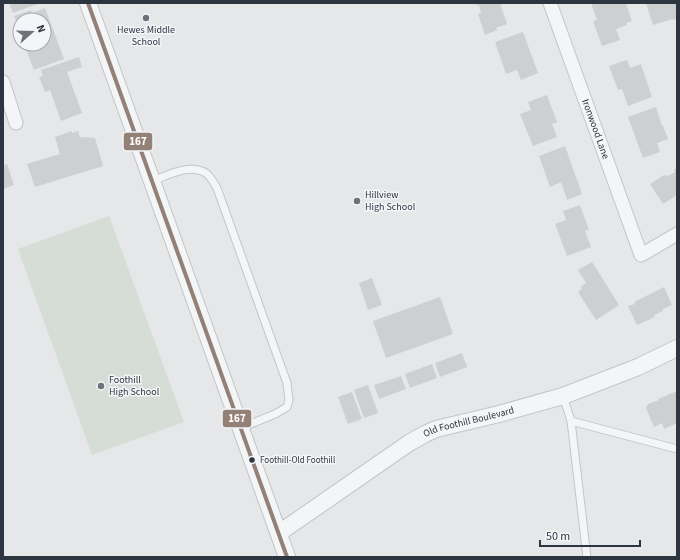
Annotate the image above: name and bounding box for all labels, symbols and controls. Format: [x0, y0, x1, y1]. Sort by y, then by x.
north arrow [12, 12, 52, 52]
marker: Hewes Middle School [141, 13, 151, 23]
text: N [33, 23, 49, 35]
place label: Hewes Middle School [117, 23, 175, 49]
street label: Ironwood Lane [578, 97, 613, 161]
line badge: 167 [123, 132, 153, 151]
text: 167 [129, 134, 147, 149]
place label: Hillview High School [365, 188, 416, 214]
marker: Hillview High School [352, 196, 362, 206]
place label: Foothill High School [109, 373, 160, 399]
marker: Foothill High School [96, 381, 106, 391]
street label: Old Foothill Boulevard [421, 403, 516, 441]
line badge: 167 [222, 409, 252, 428]
text: 167 [228, 411, 246, 426]
place label: Foothill-Old Foothill [260, 454, 335, 467]
marker: Foothill-Old Foothill [247, 455, 257, 465]
scale bar [540, 522, 640, 548]
text: 50 m [546, 528, 570, 545]

